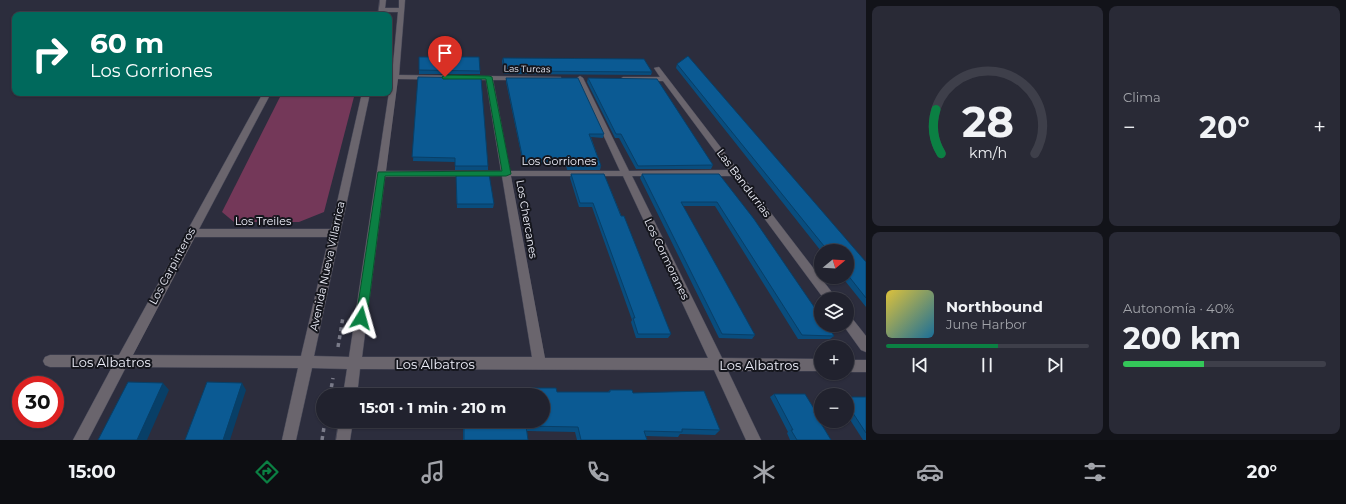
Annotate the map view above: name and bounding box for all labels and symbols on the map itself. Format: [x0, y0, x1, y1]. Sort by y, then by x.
pin [428, 36, 462, 77]
street label: Las Turcas [504, 63, 551, 74]
street label: Las Bandurrias [714, 146, 775, 220]
street label: Los Gorriones [522, 154, 597, 168]
street label: Los Chercanes [513, 178, 541, 260]
street label: Avenida Nueva Villarrica [306, 200, 348, 332]
street label: Los Treiles [235, 214, 292, 228]
street label: Los Cormoranes [641, 216, 693, 303]
street label: Los Carpinteros [146, 224, 199, 307]
north arrow [814, 244, 854, 284]
position arrow [340, 297, 382, 339]
street label: Los Albatros [71, 354, 151, 370]
street label: Los Albatros [395, 356, 475, 372]
street label: Los Albatros [719, 357, 799, 373]
speed limit sign: 30 [12, 376, 64, 428]

